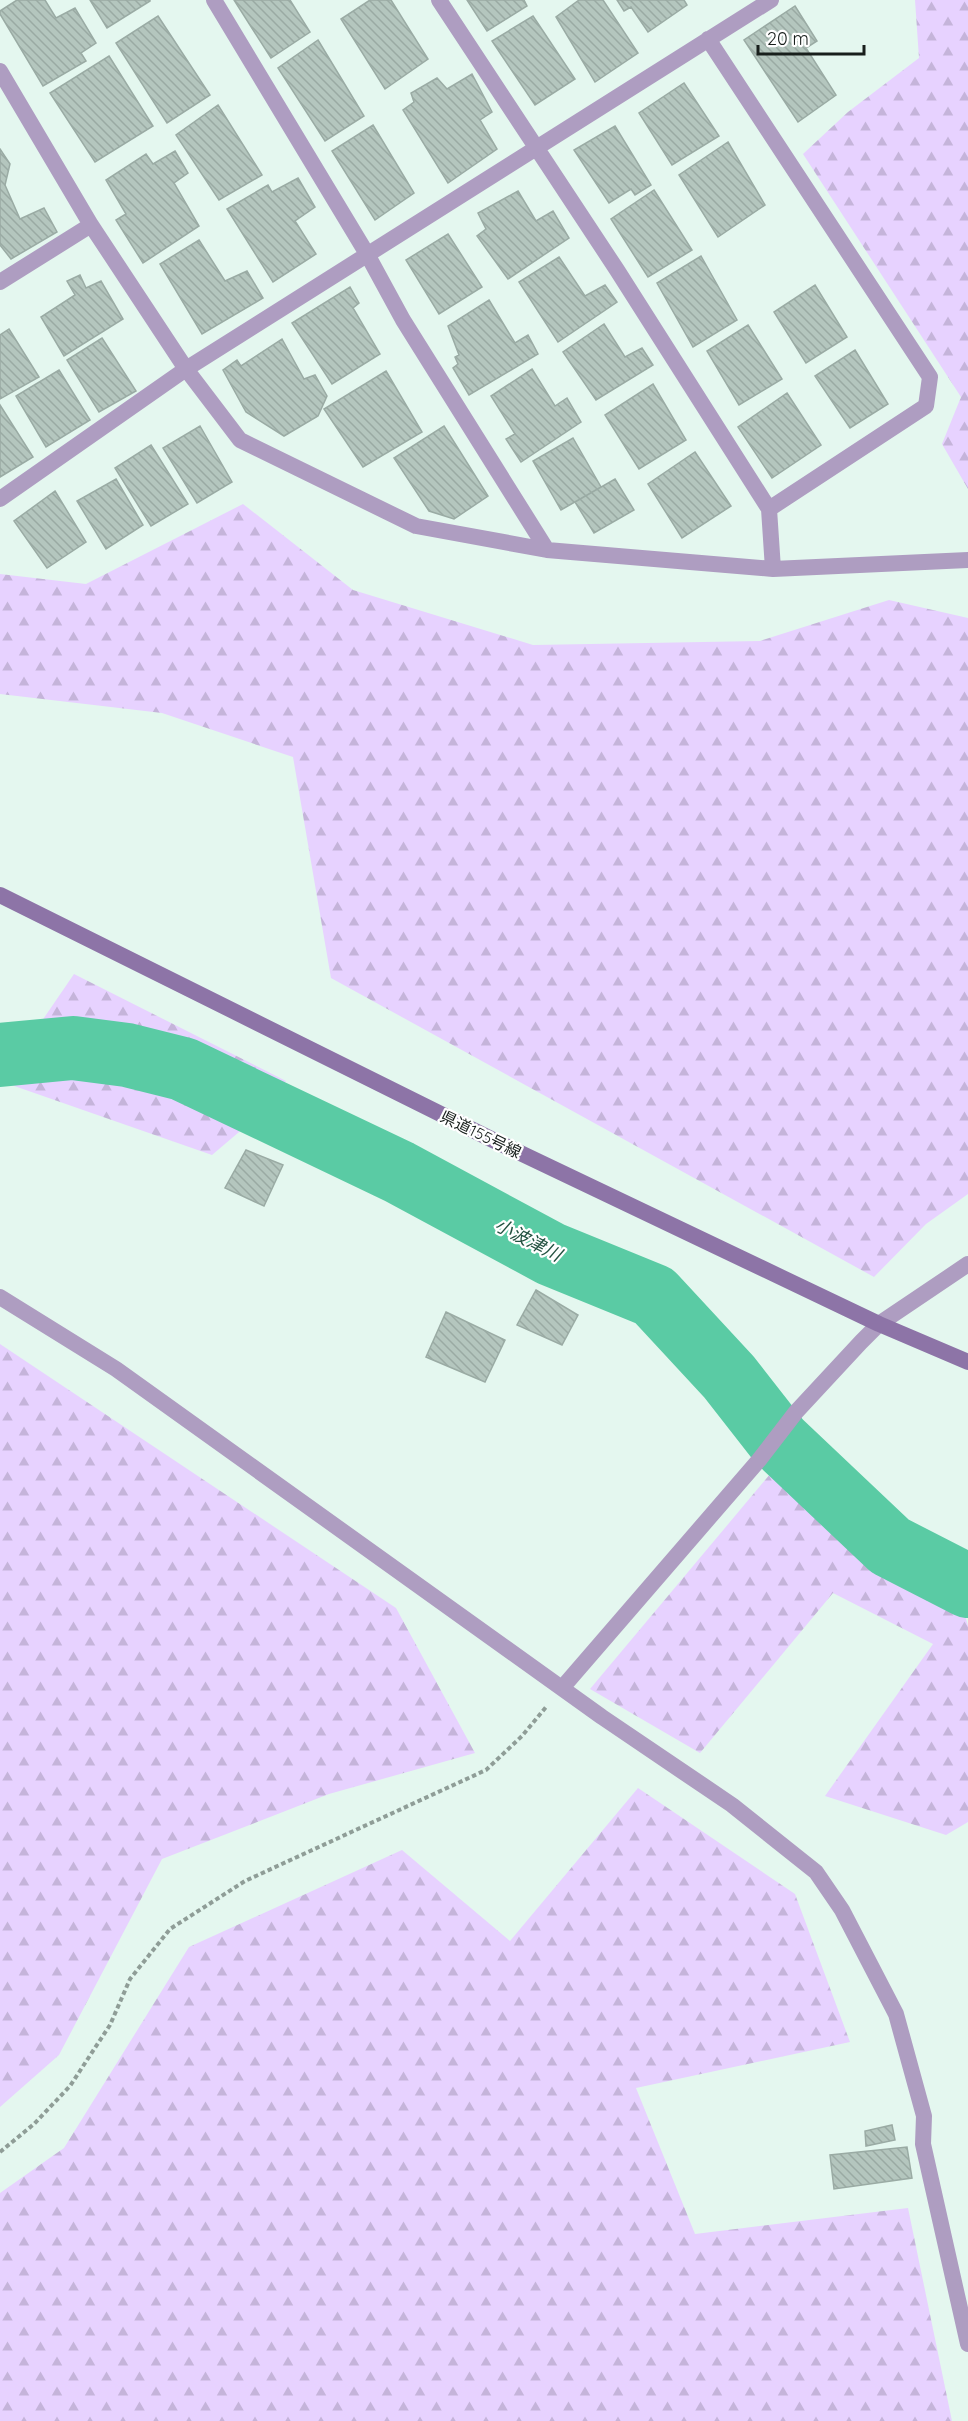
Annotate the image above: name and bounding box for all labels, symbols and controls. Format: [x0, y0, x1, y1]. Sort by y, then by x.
scale bar [758, 18, 864, 56]
text: 20 m [767, 27, 809, 50]
street label: 県道155号線 [437, 1106, 525, 1162]
water label: 小波津川 [491, 1213, 567, 1267]

